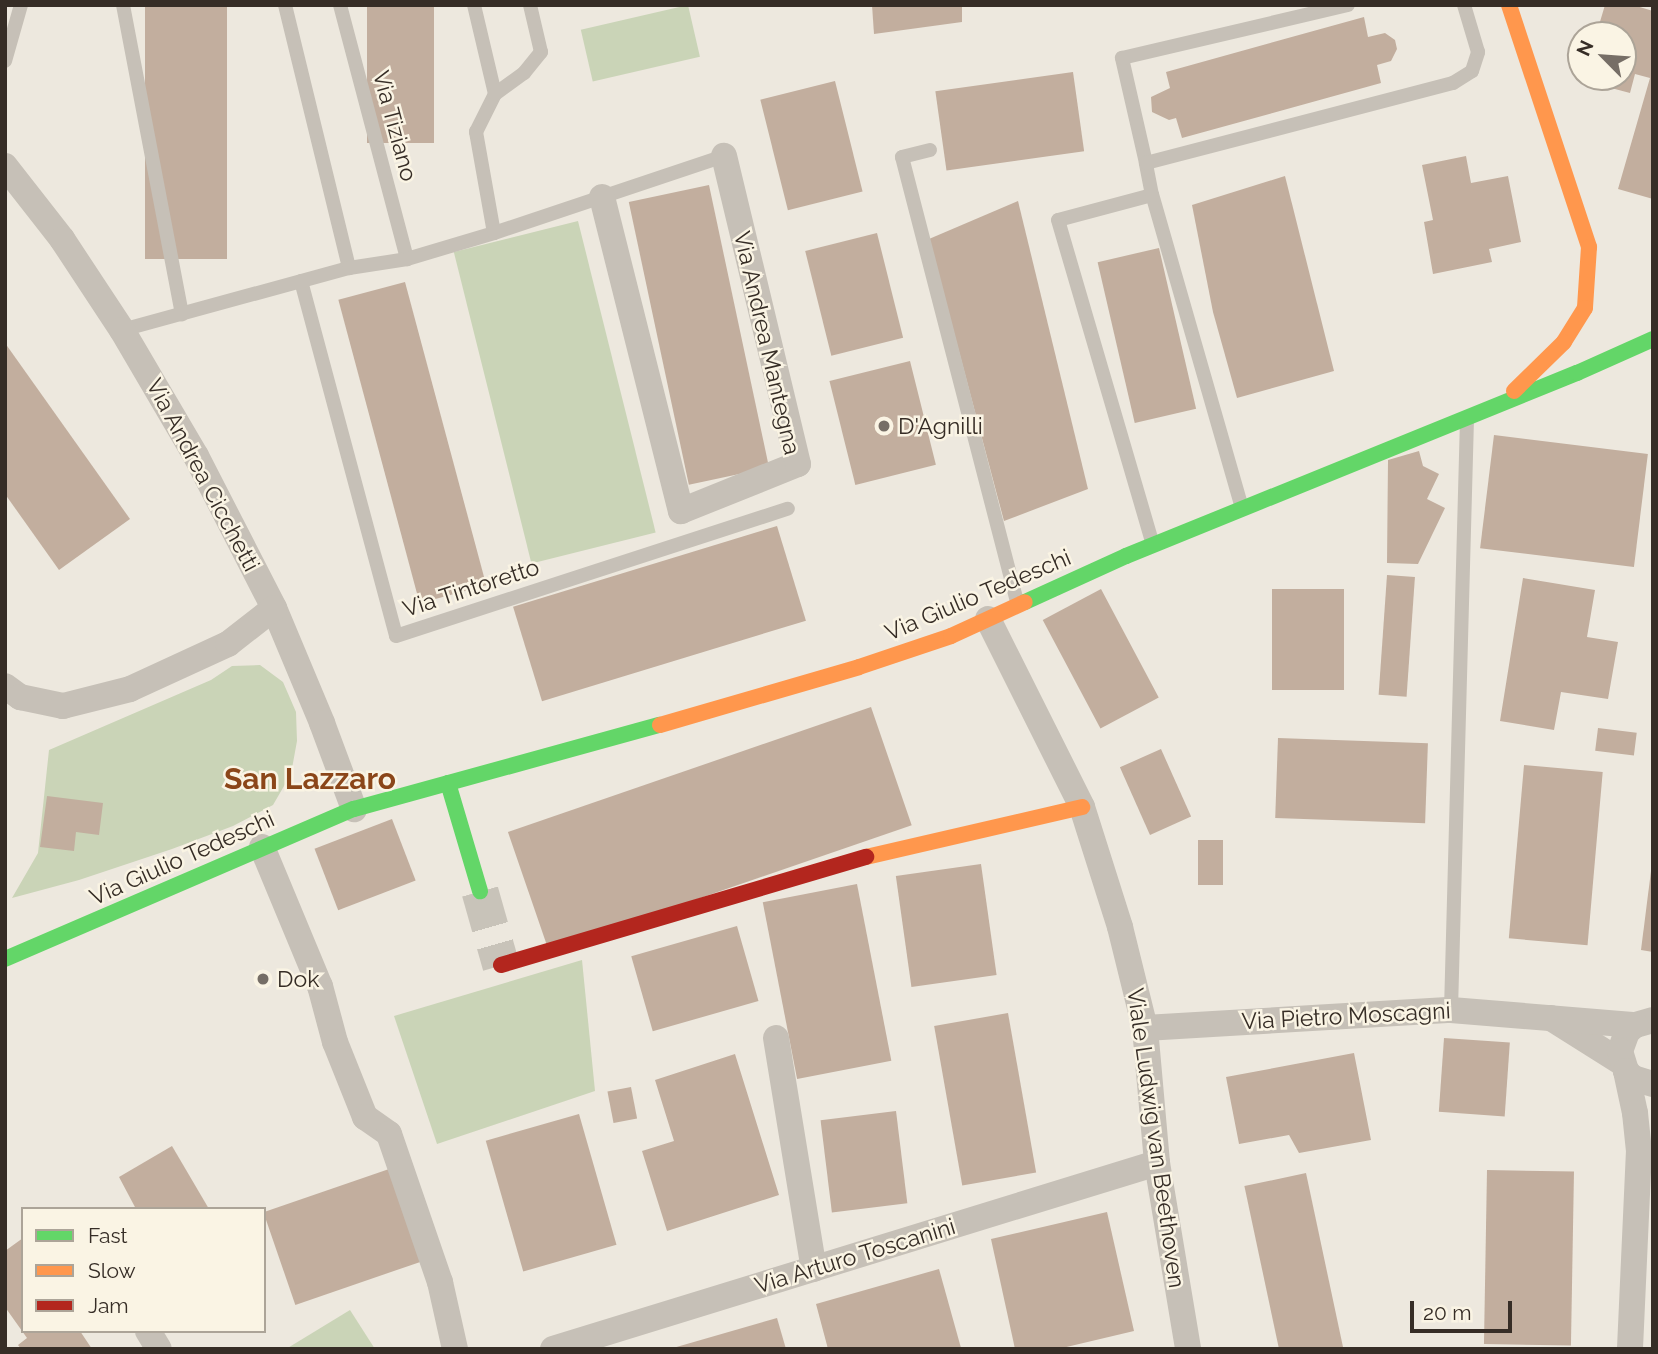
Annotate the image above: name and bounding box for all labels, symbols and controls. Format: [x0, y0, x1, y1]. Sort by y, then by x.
north arrow [1567, 21, 1637, 91]
text: N [1572, 37, 1598, 59]
street label: Via Tiziano [367, 67, 423, 185]
street label: Via Andrea Mantegna [728, 228, 806, 458]
street label: Via Andrea Cicchetti [140, 374, 266, 576]
place label: D'Agnilli [898, 412, 983, 440]
marker: D'Agnilli [876, 418, 892, 434]
street label: Via Giulio Tedeschi [881, 543, 1075, 647]
street label: Via Tintoretto [399, 553, 543, 623]
district label: San Lazzaro [224, 761, 396, 797]
street label: Via Giulio Tedeschi [85, 805, 279, 911]
place label: Dok [277, 965, 319, 993]
marker: Dok [255, 971, 271, 987]
street label: Viale Ludwig van Beethoven [1121, 986, 1191, 1290]
street label: Via Pietro Moscagni [1241, 997, 1451, 1035]
legend [21, 1207, 266, 1333]
street label: Via Arturo Toscanini [751, 1212, 959, 1300]
text: Fast [88, 1223, 128, 1248]
text: Slow [88, 1258, 136, 1283]
scale bar [1413, 1288, 1514, 1332]
text: Jam [88, 1293, 129, 1318]
text: 20 m [1423, 1300, 1471, 1325]

